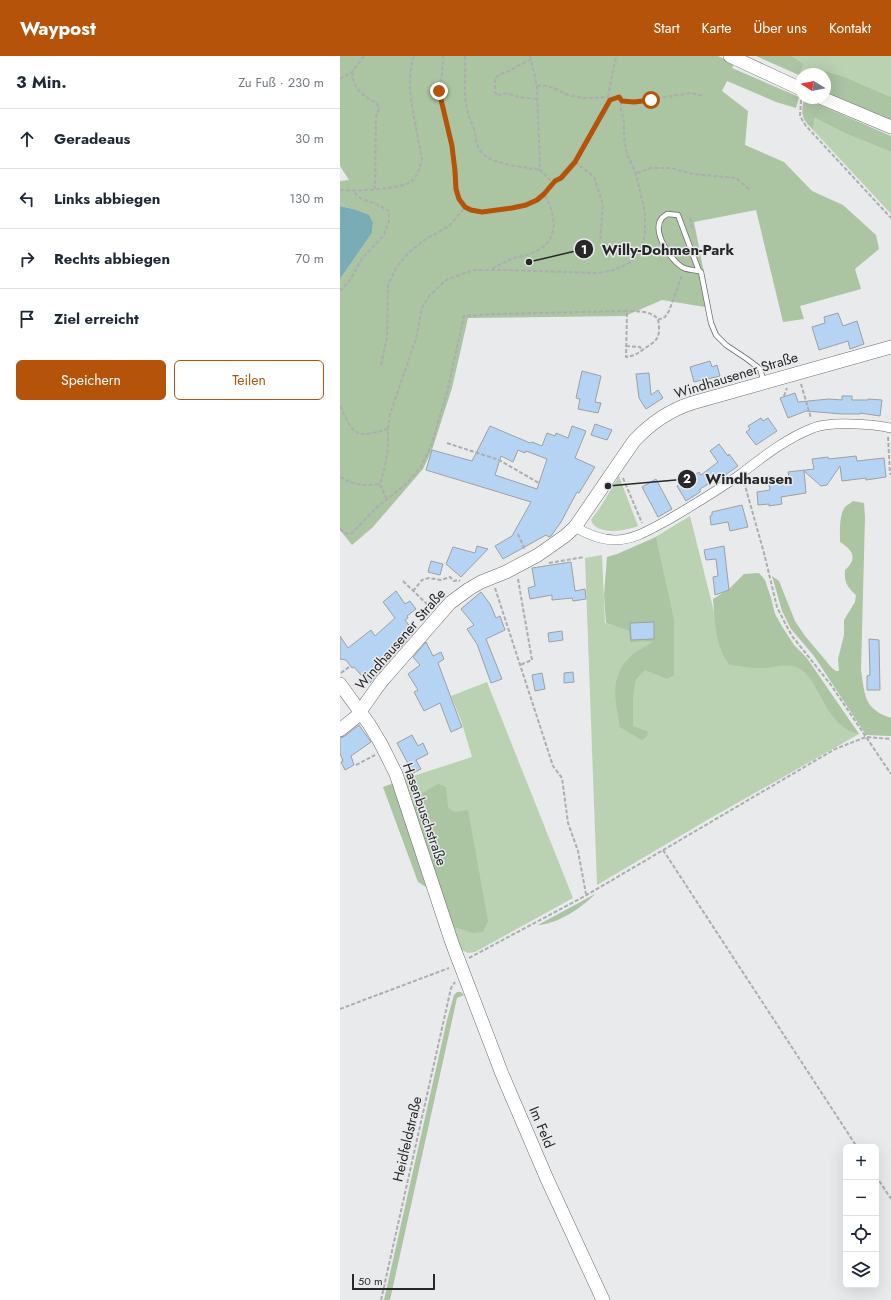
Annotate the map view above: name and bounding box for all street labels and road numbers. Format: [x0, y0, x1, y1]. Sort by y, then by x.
street label: Windhausener Straße [672, 347, 800, 403]
street label: Windhausener Straße [350, 584, 450, 694]
street label: Hasenbuschstraße [398, 760, 452, 868]
street label: Heidfeldstraße [387, 1094, 427, 1184]
street label: Im Feld [524, 1103, 560, 1151]

